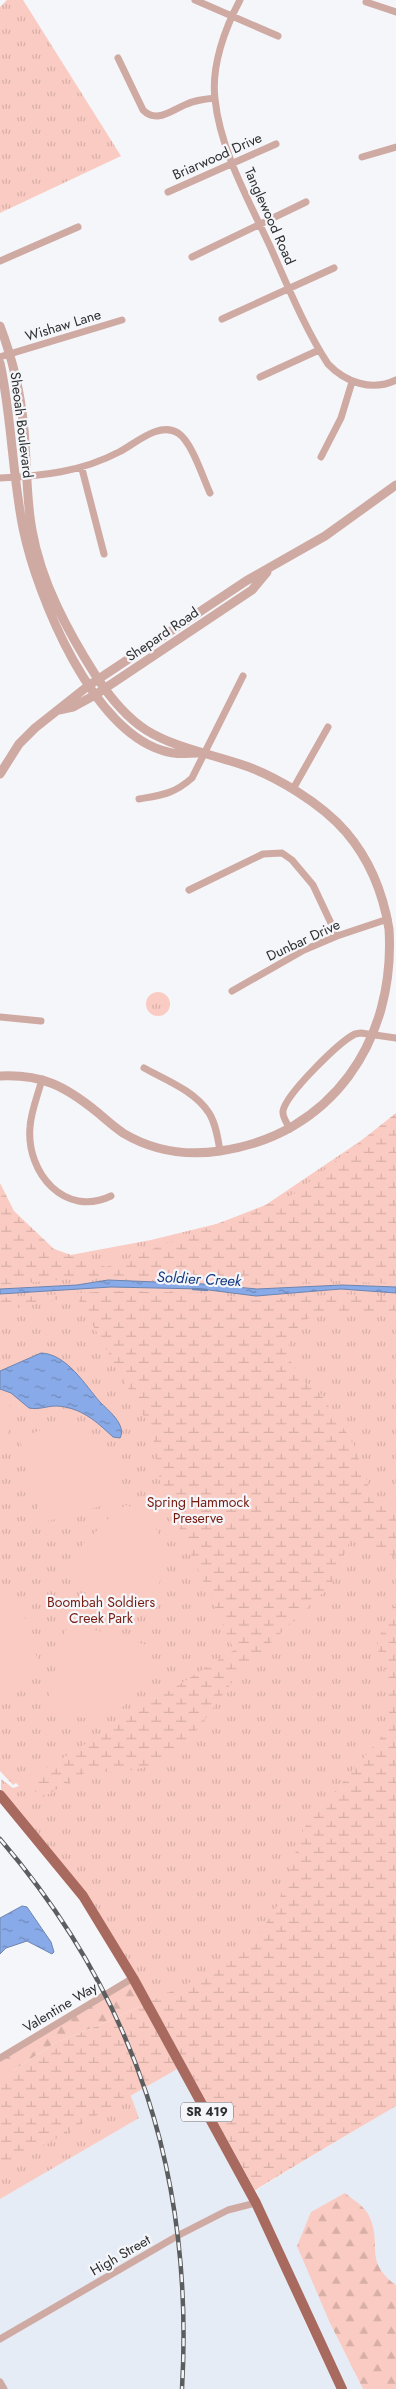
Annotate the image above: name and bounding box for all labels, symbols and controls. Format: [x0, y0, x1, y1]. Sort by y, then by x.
street label: Briarwood Drive [169, 127, 265, 185]
street label: Tanglewood Road [240, 164, 300, 268]
street label: Wishaw Lane [23, 304, 103, 346]
street label: Sheoah Boulevard [6, 371, 38, 479]
street label: Shepard Road [122, 602, 202, 666]
street label: Dunbar Drive [263, 914, 343, 966]
water label: Soldier Creek [156, 1266, 242, 1292]
park label: Spring Hammock Preserve [147, 1492, 250, 1528]
park label: Boombah Soldiers Creek Park [47, 1592, 155, 1628]
street label: Valentine Way [19, 1977, 102, 2037]
road number: SR 419 [181, 2102, 233, 2122]
street label: High Street [86, 2229, 154, 2280]

